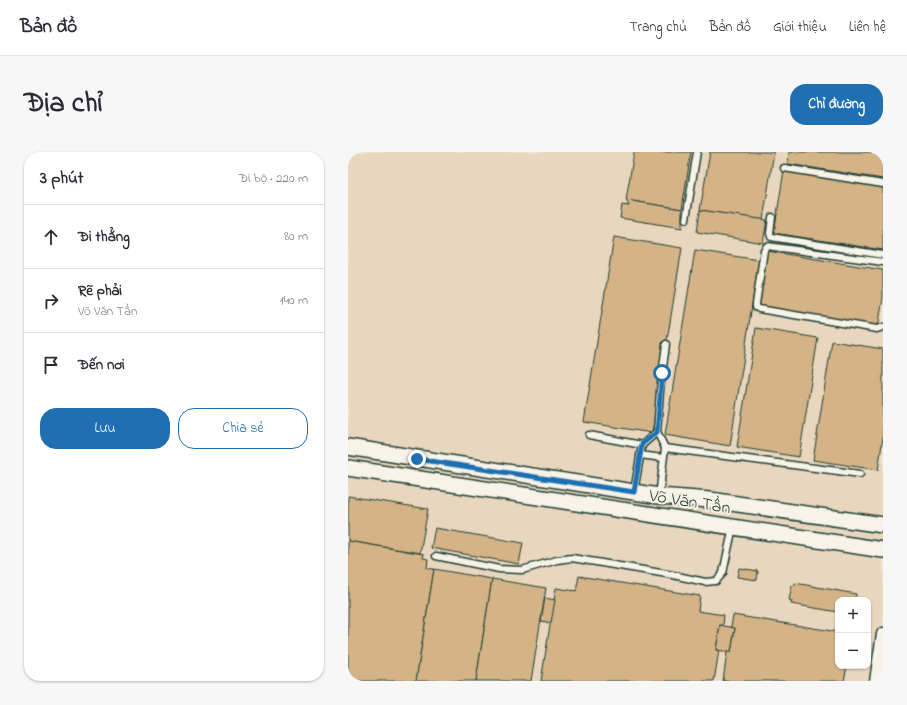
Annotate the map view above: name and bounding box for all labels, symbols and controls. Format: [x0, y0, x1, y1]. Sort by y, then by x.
text: Bản đồ [20, 14, 77, 41]
text: Trang chủ [630, 17, 687, 38]
text: Bản đồ [709, 17, 751, 38]
text: Giới thiệu [773, 17, 827, 38]
text: Liên hệ [849, 17, 887, 38]
text: Địa chỉ [24, 84, 102, 125]
button: Chỉ đường [790, 84, 883, 125]
text: 3 phút [40, 166, 83, 191]
text: Đi bộ · 220 m [239, 169, 308, 188]
icon: ahead [40, 226, 62, 248]
text: Đi thẳng [78, 226, 130, 248]
text: 80 m [284, 227, 308, 246]
text: Rẽ phải [78, 280, 122, 302]
icon: right [40, 290, 62, 312]
text: 140 m [280, 291, 308, 310]
text: Võ Văn Tần [78, 302, 137, 321]
icon: arrive [40, 354, 62, 376]
text: Đến nơi [78, 354, 125, 376]
route start [653, 364, 671, 382]
button: Lưu [40, 408, 170, 449]
button: Chia sẻ [178, 408, 308, 449]
route end [408, 450, 426, 468]
street label: Võ Văn Tần [646, 484, 732, 522]
map controls [835, 597, 871, 669]
button: + [835, 597, 871, 633]
button: − [835, 633, 871, 669]

